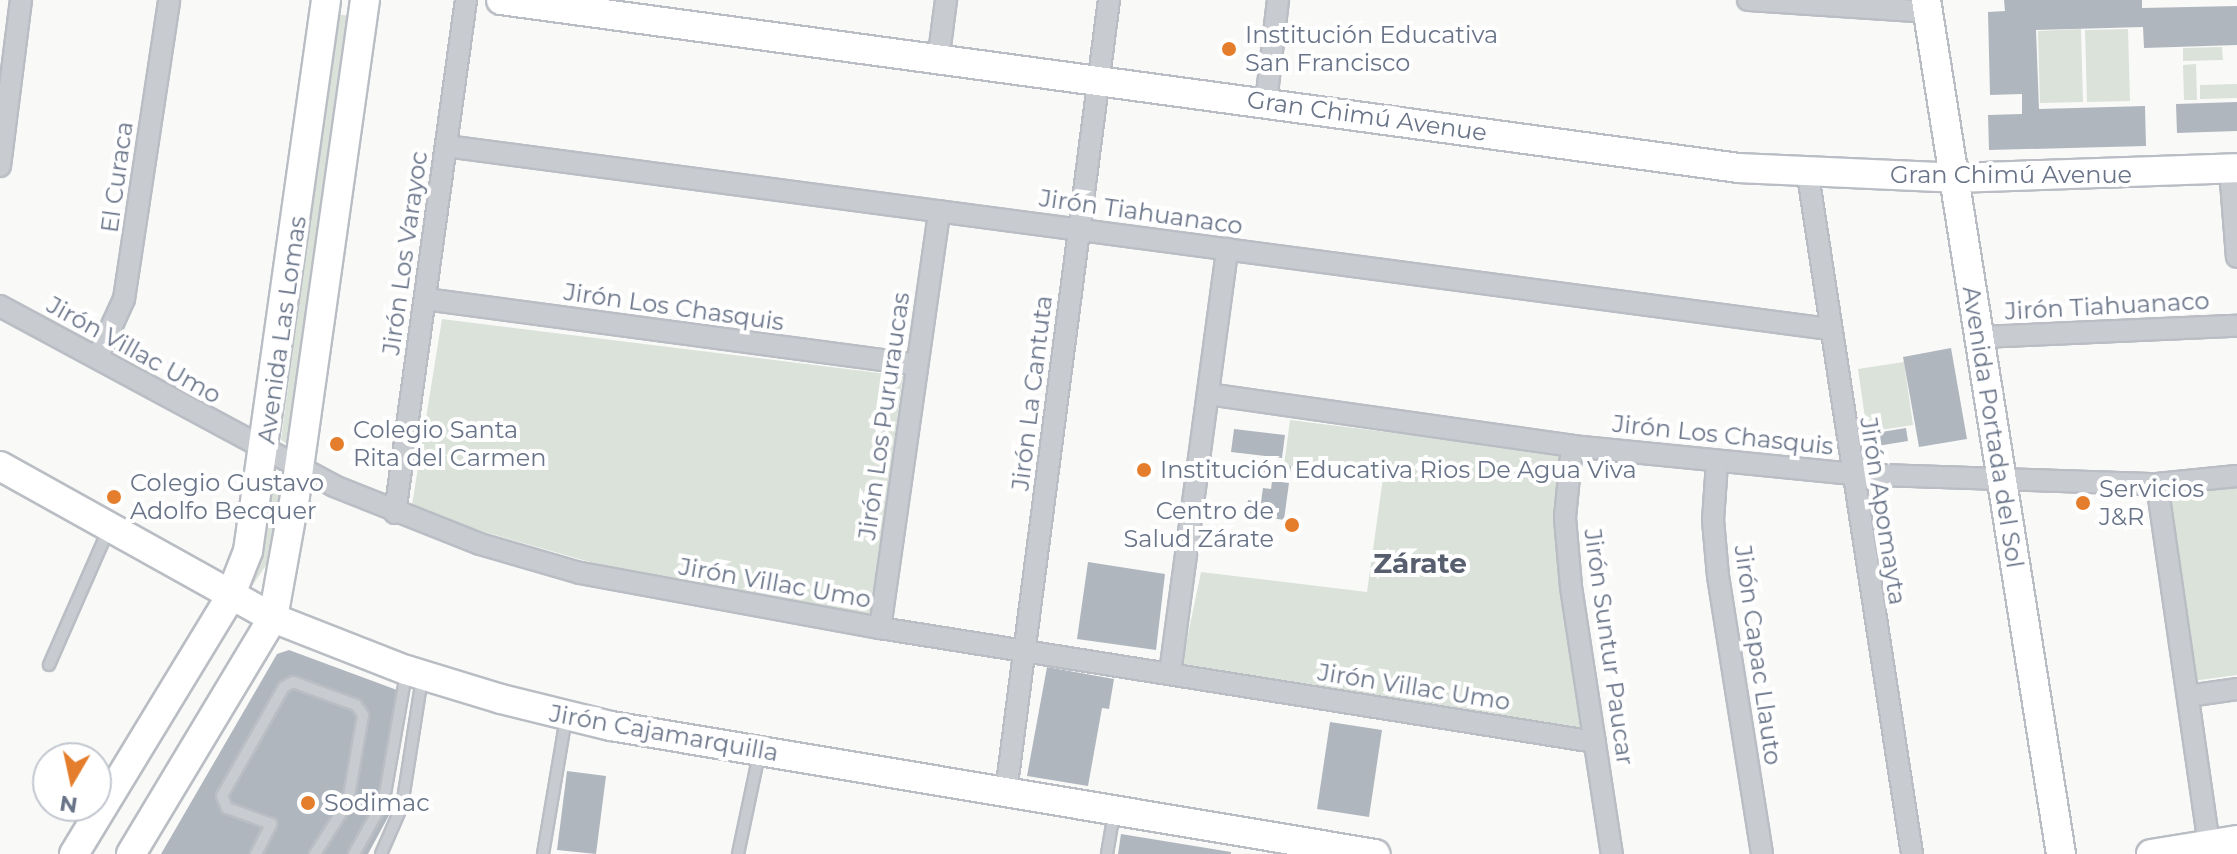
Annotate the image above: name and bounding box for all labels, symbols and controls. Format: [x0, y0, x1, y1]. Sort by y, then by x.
place label: Institución Educativa San Francisco [1245, 21, 1498, 77]
marker: Institución Educativa San Francisco [1220, 40, 1238, 58]
street label: Gran Chimú Avenue [1245, 85, 1489, 147]
street label: El Curaca [95, 120, 139, 234]
street label: Jirón Los Varayoc [376, 149, 434, 357]
street label: Gran Chimú Avenue [1890, 161, 2132, 189]
street label: Jirón Tiahuanaco [1037, 183, 1245, 241]
street label: Avenida Las Lomas [252, 214, 312, 446]
street label: Jirón Los Chasquis [562, 277, 786, 337]
street label: Avenida Portada del Sol [1956, 284, 2030, 570]
street label: Jirón Tiahuanaco [2004, 286, 2210, 326]
street label: Jirón Villac Umo [42, 290, 226, 410]
street label: Jirón Los Pururaucas [852, 290, 916, 542]
street label: Jirón La Cantuta [1006, 294, 1058, 492]
street label: Jirón Los Chasquis [1611, 409, 1835, 461]
street label: Jirón Apomayta [1854, 415, 1912, 607]
place label: Colegio Santa Rita del Carmen [353, 416, 546, 472]
marker: Colegio Santa Rita del Carmen [328, 435, 346, 453]
place label: Institución Educativa Rios De Agua Viva [1160, 456, 1637, 484]
marker: Institución Educativa Rios De Agua Viva [1135, 461, 1153, 479]
place label: Colegio Gustavo Adolfo Becquer [130, 469, 324, 525]
place label: Servicios J&R [2099, 475, 2204, 531]
marker: Colegio Gustavo Adolfo Becquer [105, 488, 123, 506]
marker: Servicios J&R [2074, 494, 2092, 512]
place label: Centro de Salud Zárate [1124, 497, 1274, 553]
marker: Centro de Salud Zárate [1281, 514, 1303, 536]
street label: Jirón Suntur Paucar [1578, 527, 1640, 767]
street label: Jirón Capac Llauto [1728, 543, 1788, 767]
district label: Zárate [1373, 546, 1467, 580]
street label: Jirón Villac Umo [677, 552, 873, 614]
street label: Jirón Villac Umo [1316, 658, 1512, 716]
street label: Jirón Cajamarquilla [547, 699, 781, 767]
north arrow [32, 742, 112, 822]
text: N [58, 789, 79, 819]
place label: Sodimac [324, 789, 430, 817]
marker: Sodimac [299, 794, 317, 812]

